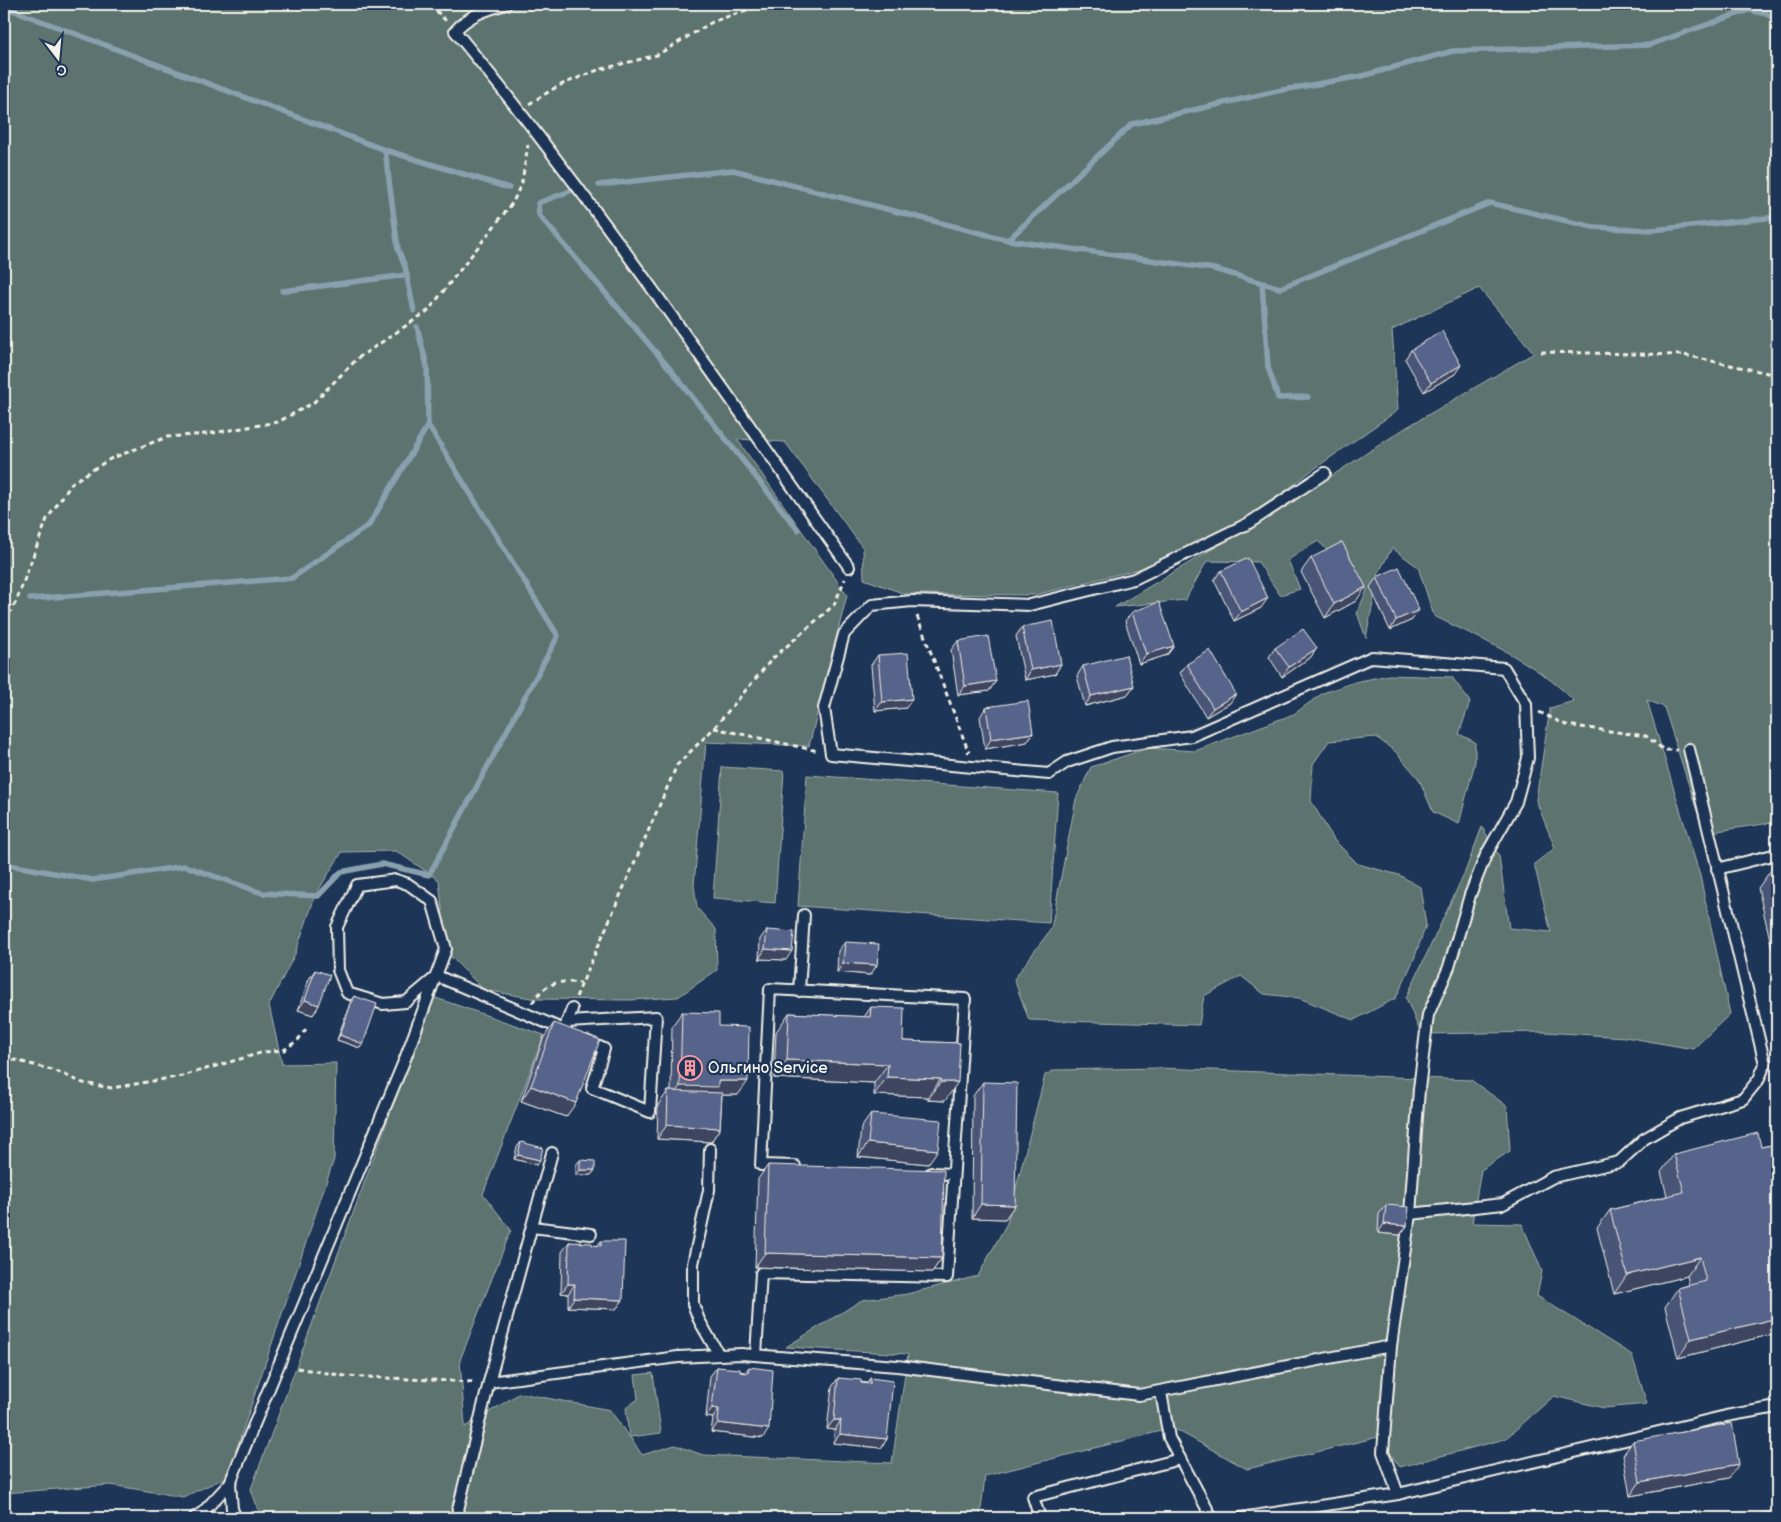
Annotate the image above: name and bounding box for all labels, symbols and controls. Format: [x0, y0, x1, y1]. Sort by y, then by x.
north arrow [32, 32, 82, 82]
text: С [54, 61, 68, 80]
building icon: Ольгино Service [677, 1055, 703, 1081]
place label: Ольгино Service [708, 1059, 828, 1078]

